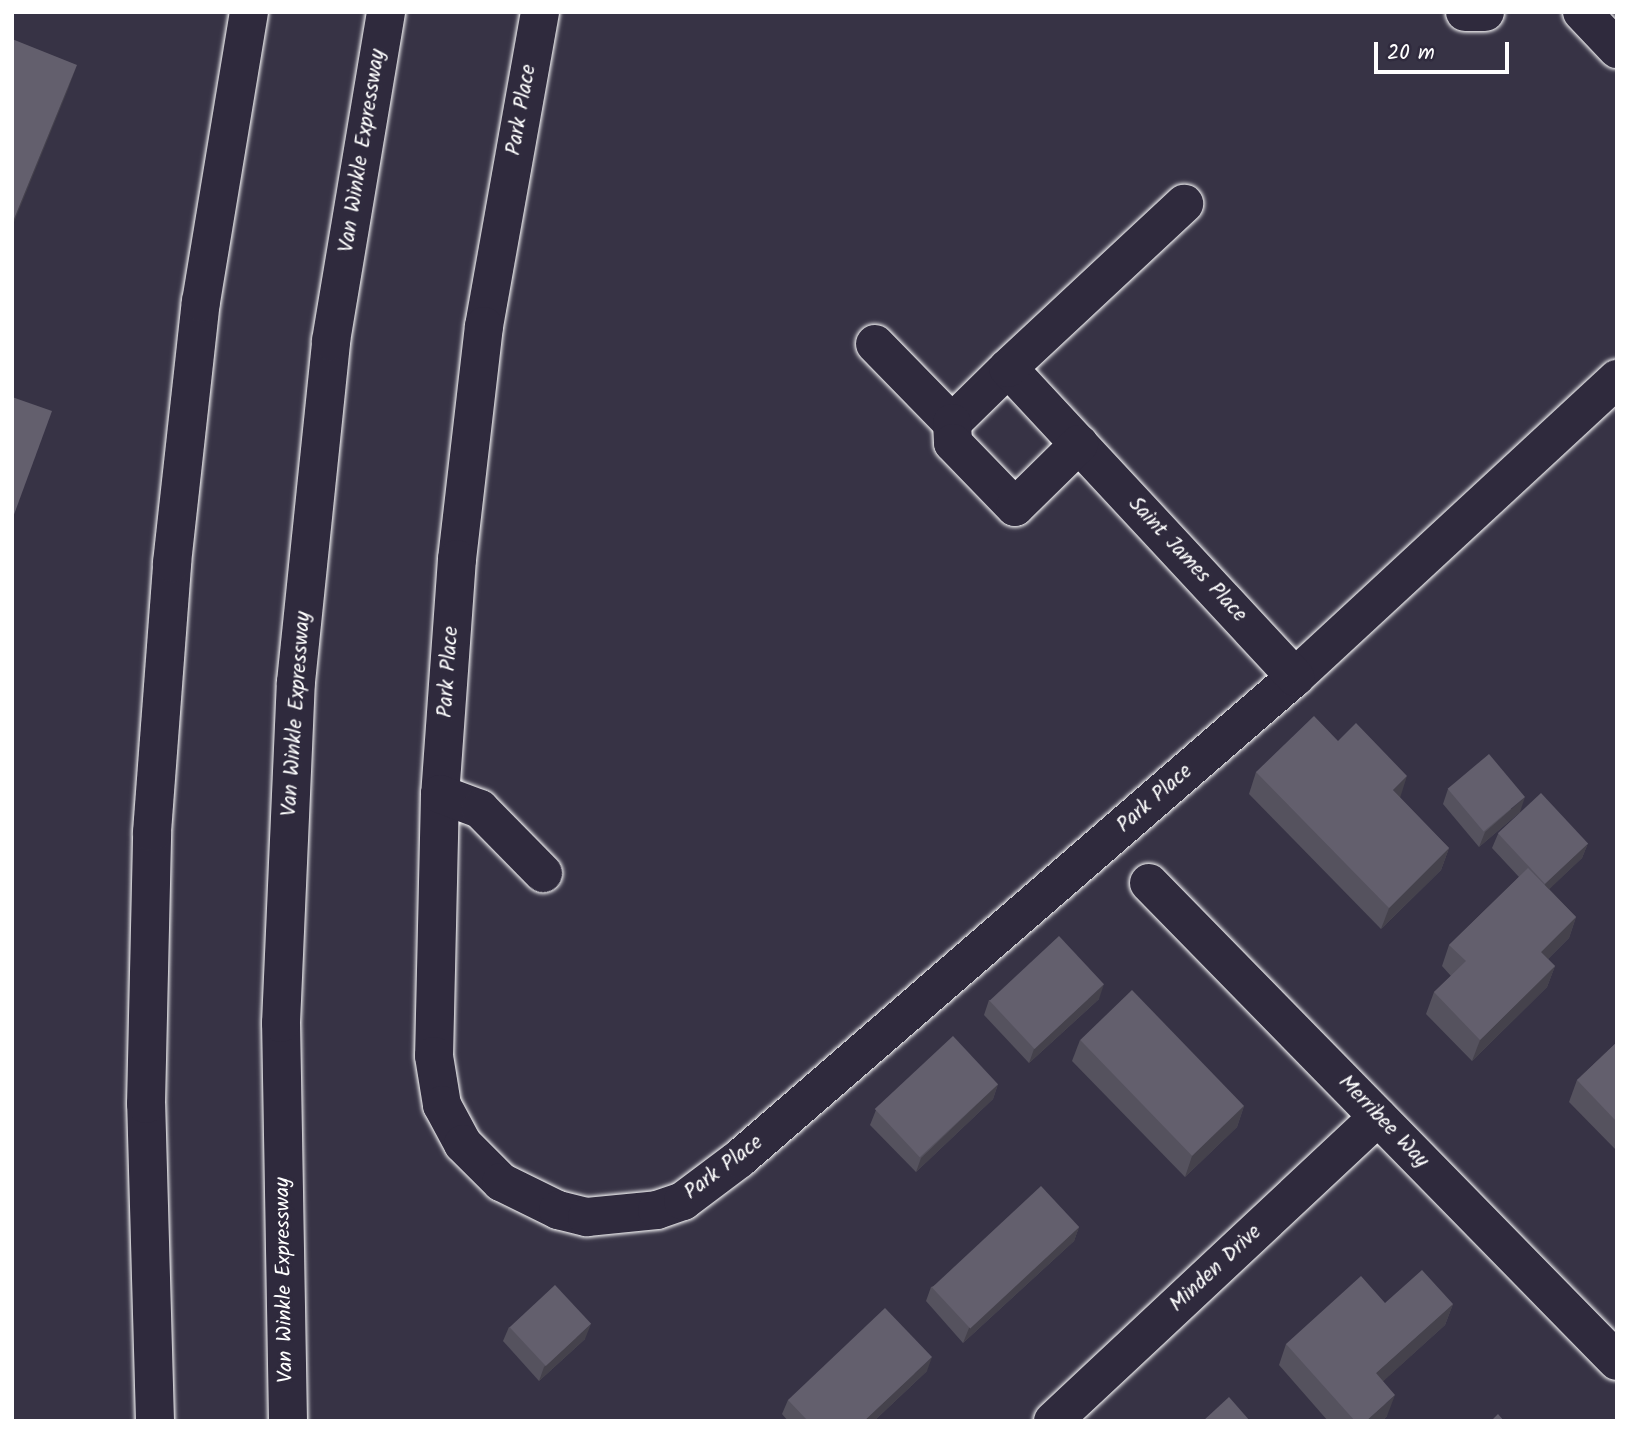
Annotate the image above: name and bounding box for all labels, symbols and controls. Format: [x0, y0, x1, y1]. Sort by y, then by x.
scale bar [1377, 28, 1512, 72]
text: 20 m [1387, 37, 1435, 70]
street label: Van Winkle Expressway [334, 48, 392, 254]
street label: Park Place [502, 63, 542, 157]
street label: Saint James Place [1122, 492, 1252, 628]
street label: Van Winkle Expressway [277, 611, 317, 817]
street label: Park Place [433, 625, 465, 719]
street label: Park Place [1112, 759, 1198, 839]
street label: Merribee Way [1332, 1070, 1434, 1174]
street label: Park Place [680, 1130, 768, 1206]
street label: Van Winkle Expressway [271, 1177, 299, 1383]
street label: Minden Drive [1165, 1220, 1267, 1318]

